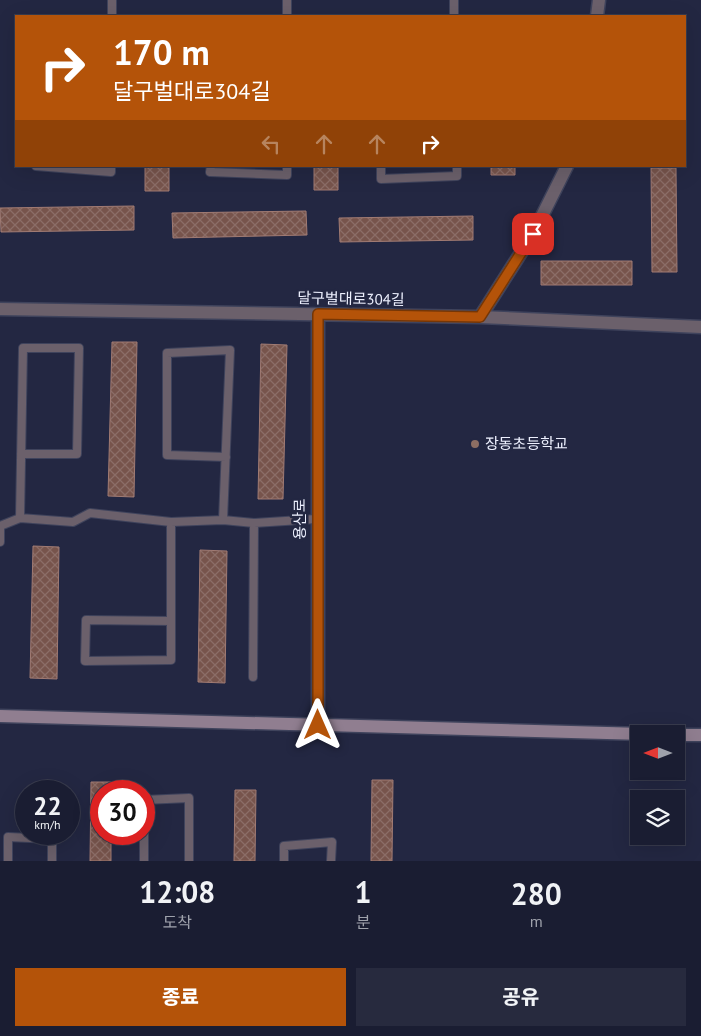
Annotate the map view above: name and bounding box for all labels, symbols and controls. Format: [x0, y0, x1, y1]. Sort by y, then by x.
text: 170 m [113, 29, 210, 75]
icon: right [30, 35, 95, 100]
text: 달구벌대로304길 [113, 77, 270, 105]
icon: left [257, 130, 285, 158]
icon: ahead [310, 130, 338, 158]
icon: ahead [363, 130, 391, 158]
icon: right [416, 130, 444, 158]
pin [512, 213, 554, 255]
icon: arrive [519, 220, 547, 248]
street label: 달구벌대로304길 [297, 288, 405, 309]
place label: 장동초등학교 [485, 434, 568, 453]
marker: 장동초등학교 [469, 438, 481, 450]
street label: 용산로 [290, 498, 309, 540]
position arrow [291, 698, 343, 750]
north arrow [630, 725, 685, 780]
map controls [630, 725, 685, 845]
speed limit sign: 30 [90, 780, 155, 845]
text: 22 [33, 790, 62, 822]
button: layers [630, 790, 685, 845]
text: km/h [34, 817, 61, 832]
text: 12:08 [139, 872, 215, 911]
text: 1 [355, 872, 372, 911]
text: 280 [511, 874, 562, 913]
text: m [530, 911, 543, 931]
text: 도착 [163, 912, 192, 932]
text: 분 [356, 912, 370, 932]
button: 종료 [15, 968, 346, 1026]
button: 공유 [356, 968, 686, 1026]

